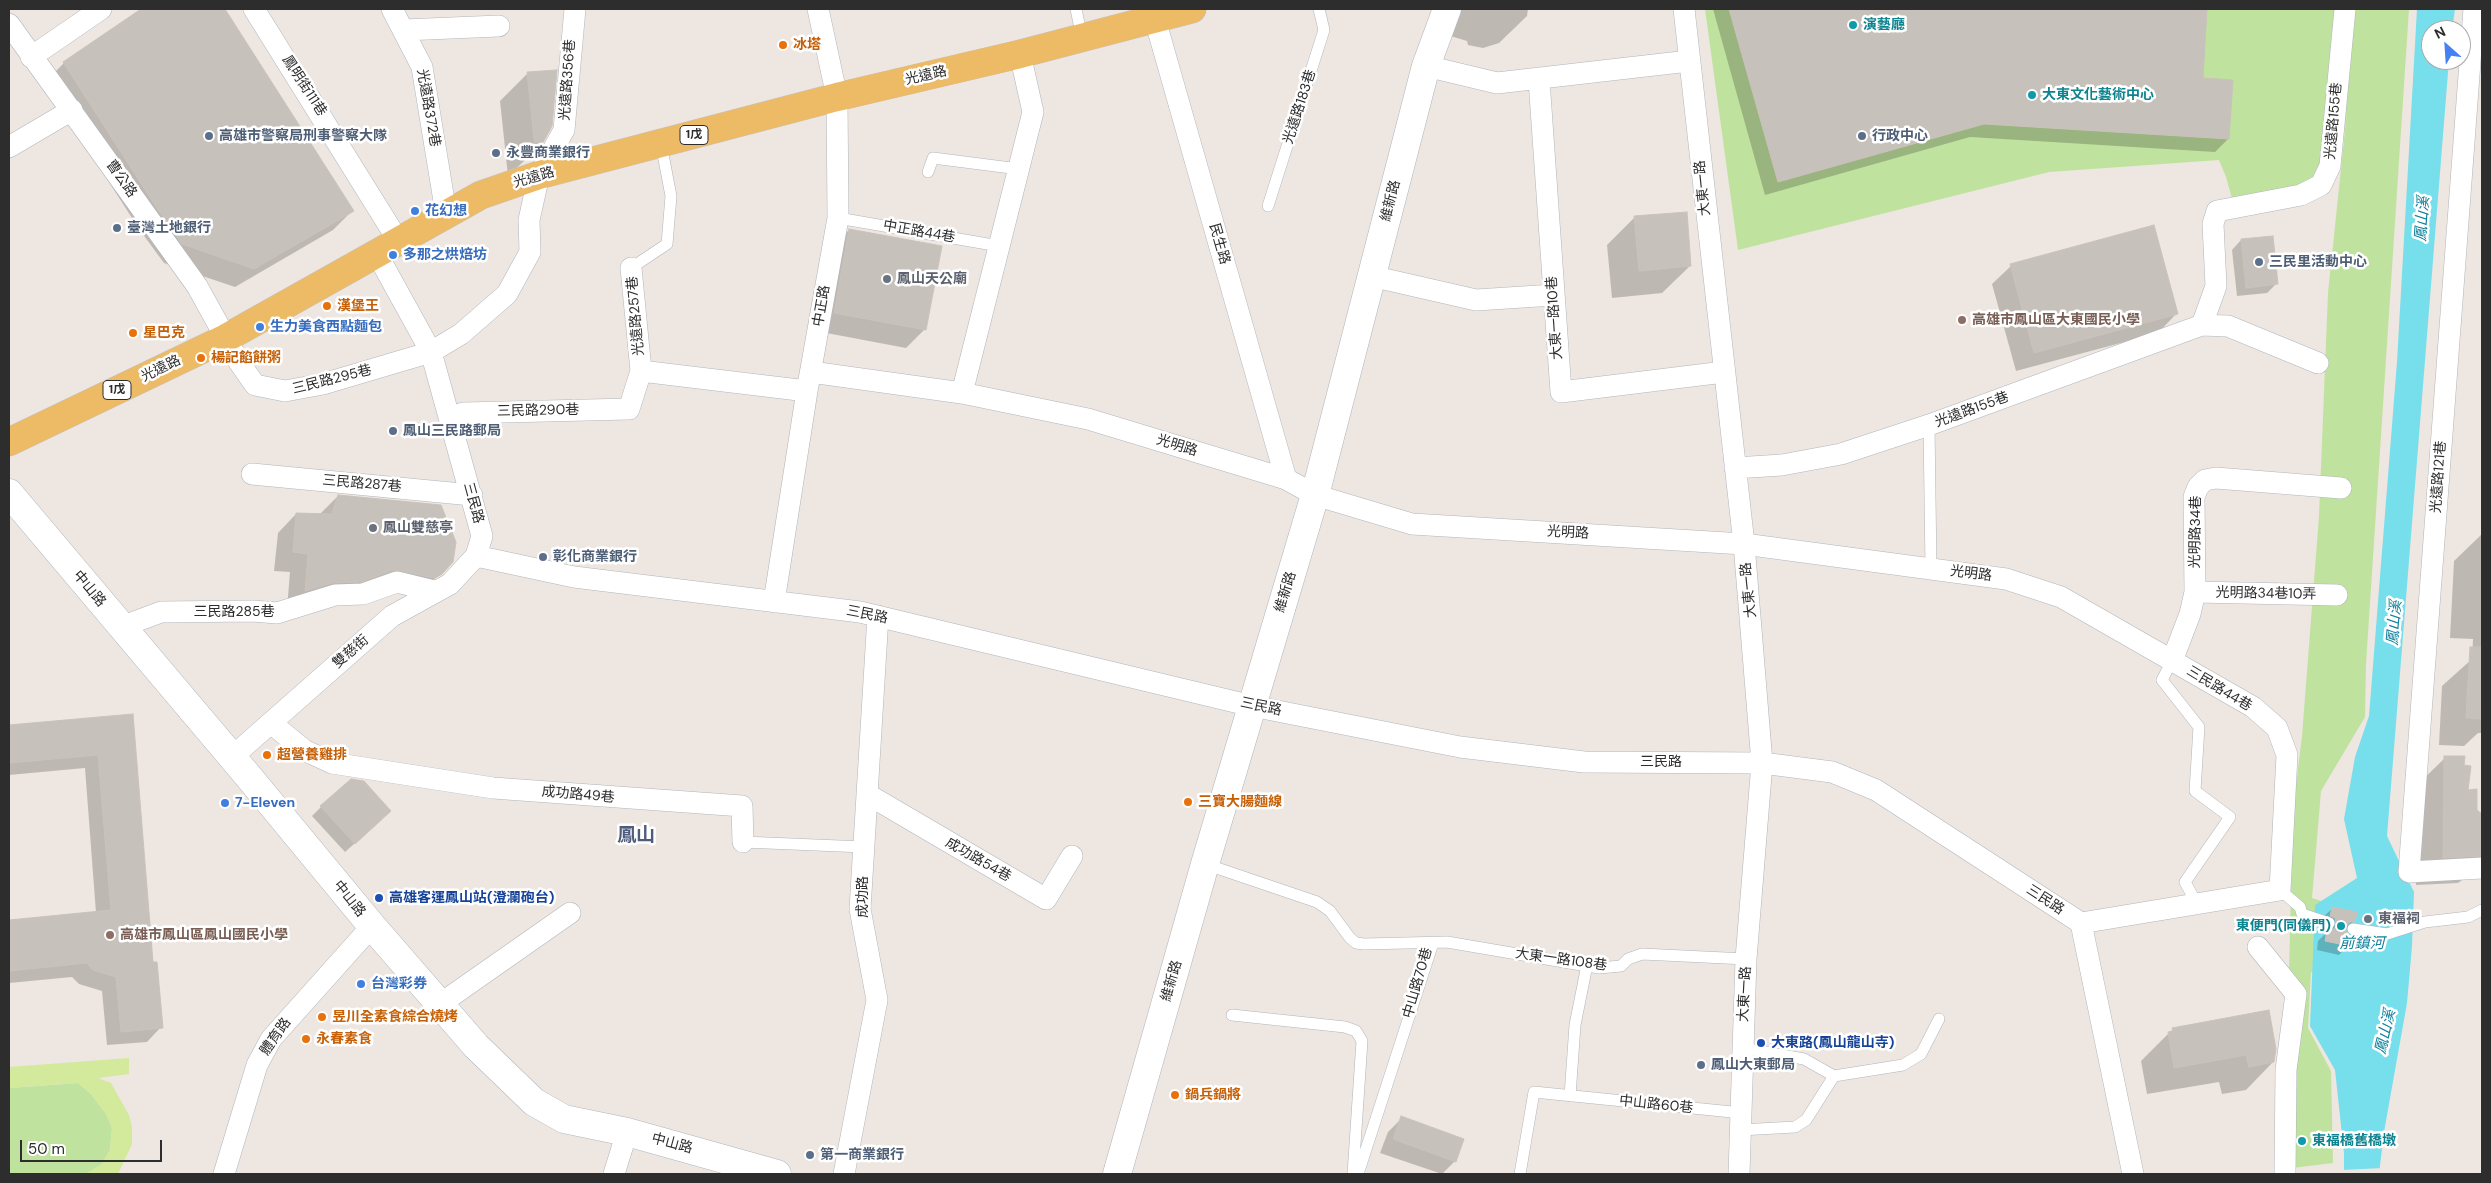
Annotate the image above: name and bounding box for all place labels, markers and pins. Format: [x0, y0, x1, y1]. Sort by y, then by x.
place label: 演藝廳 [1863, 17, 1905, 33]
marker: 演藝廳 [1847, 19, 1859, 31]
place label: 冰塔 [793, 37, 821, 53]
marker: 冰塔 [777, 39, 789, 51]
place label: 大東文化藝術中心 [2042, 87, 2154, 103]
marker: 大東文化藝術中心 [2026, 89, 2038, 101]
place label: 高雄市警察局刑事警察大隊 [219, 128, 387, 144]
place label: 行政中心 [1872, 128, 1928, 144]
marker: 高雄市警察局刑事警察大隊 [203, 130, 215, 142]
marker: 行政中心 [1856, 130, 1868, 142]
place label: 永豐商業銀行 [506, 145, 590, 161]
marker: 永豐商業銀行 [490, 147, 502, 159]
place label: 花幻想 [425, 203, 467, 219]
marker: 花幻想 [409, 205, 421, 217]
place label: 臺灣土地銀行 [127, 220, 211, 236]
marker: 臺灣土地銀行 [111, 222, 123, 234]
place label: 多那之烘焙坊 [403, 247, 487, 263]
marker: 多那之烘焙坊 [387, 249, 399, 261]
place label: 三民里活動中心 [2269, 254, 2367, 270]
marker: 三民里活動中心 [2253, 256, 2265, 268]
place label: 鳳山天公廟 [897, 271, 967, 287]
marker: 鳳山天公廟 [881, 273, 893, 285]
place label: 漢堡王 [337, 298, 379, 314]
marker: 漢堡王 [321, 300, 333, 312]
place label: 高雄市鳳山區大東國民小學 [1972, 312, 2140, 328]
marker: 高雄市鳳山區大東國民小學 [1956, 314, 1968, 326]
place label: 生力美食西點麵包 [270, 319, 382, 335]
marker: 生力美食西點麵包 [254, 321, 266, 333]
place label: 星巴克 [143, 325, 185, 341]
marker: 星巴克 [127, 327, 139, 339]
place label: 楊記餡餅粥 [211, 350, 281, 366]
marker: 楊記餡餅粥 [195, 352, 207, 364]
place label: 鳳山三民路郵局 [403, 423, 501, 439]
marker: 鳳山三民路郵局 [387, 425, 399, 437]
place label: 鳳山雙慈亭 [383, 520, 453, 536]
marker: 鳳山雙慈亭 [367, 522, 379, 534]
place label: 彰化商業銀行 [553, 549, 637, 565]
marker: 彰化商業銀行 [537, 551, 549, 563]
place label: 超營養雞排 [277, 747, 347, 763]
marker: 超營養雞排 [261, 749, 273, 761]
place label: 三寶大腸麵線 [1198, 794, 1282, 810]
place label: 7-Eleven [235, 795, 295, 811]
marker: 三寶大腸麵線 [1182, 796, 1194, 808]
marker: 7-Eleven [219, 797, 231, 809]
place label: 高雄客運鳳山站(澄瀾砲台) [389, 890, 554, 906]
marker: 高雄客運鳳山站(澄瀾砲台) [373, 892, 385, 904]
place label: 東福祠 [2378, 911, 2420, 927]
marker: 東福祠 [2362, 913, 2374, 925]
place label: 東便門(同儀門) [2236, 918, 2331, 934]
marker: 東便門(同儀門) [2335, 920, 2347, 932]
place label: 高雄市鳳山區鳳山國民小學 [120, 927, 288, 943]
marker: 高雄市鳳山區鳳山國民小學 [104, 929, 116, 941]
place label: 台灣彩券 [371, 976, 427, 992]
marker: 台灣彩券 [355, 978, 367, 990]
place label: 昱川全素食綜合燒烤 [332, 1009, 458, 1025]
marker: 昱川全素食綜合燒烤 [316, 1011, 328, 1023]
place label: 永春素食 [316, 1031, 372, 1047]
marker: 永春素食 [300, 1033, 312, 1045]
place label: 大東路(鳳山龍山寺) [1771, 1035, 1894, 1051]
marker: 大東路(鳳山龍山寺) [1755, 1037, 1767, 1049]
place label: 鳳山大東郵局 [1711, 1057, 1795, 1073]
marker: 鳳山大東郵局 [1695, 1059, 1707, 1071]
place label: 鍋兵鍋將 [1185, 1087, 1241, 1103]
marker: 鍋兵鍋將 [1169, 1089, 1181, 1101]
place label: 東福橋舊橋墩 [2312, 1133, 2396, 1149]
marker: 東福橋舊橋墩 [2296, 1135, 2308, 1147]
place label: 第一商業銀行 [820, 1147, 904, 1163]
marker: 第一商業銀行 [804, 1149, 816, 1161]

